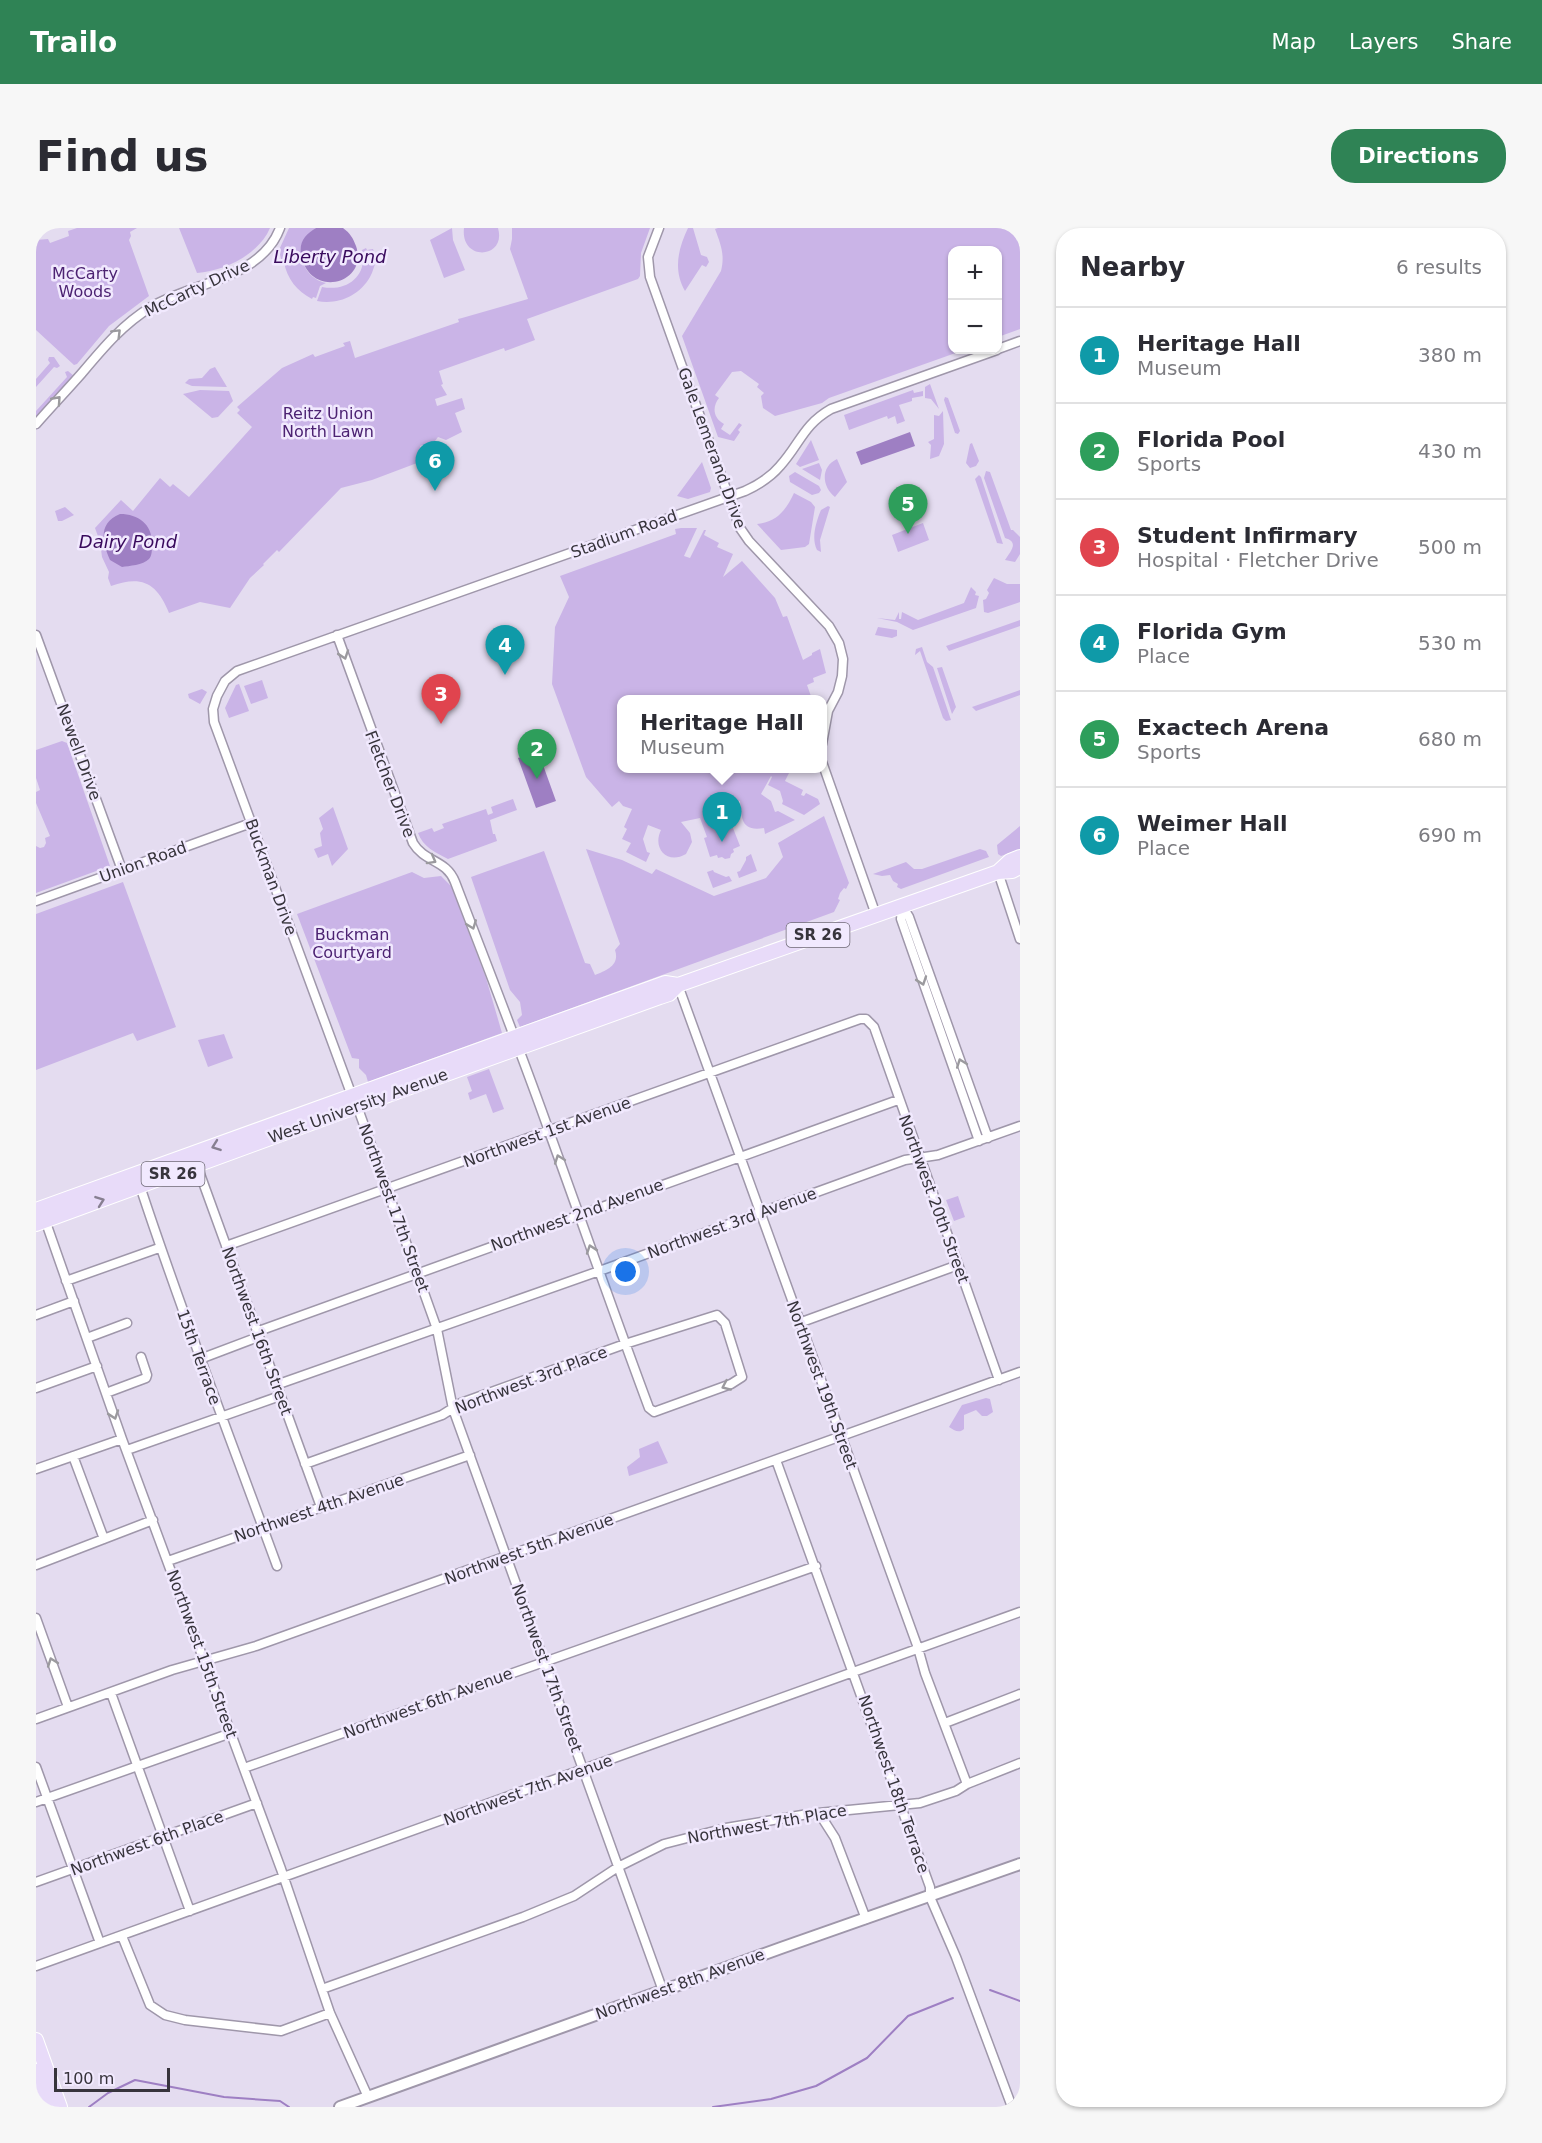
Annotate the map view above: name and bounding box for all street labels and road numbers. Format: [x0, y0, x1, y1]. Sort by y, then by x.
street label: McCarty Drive [141, 255, 253, 321]
street label: Gale Lemerand Drive [674, 365, 750, 531]
street label: Stadium Road [568, 506, 680, 562]
street label: Newell Drive [53, 701, 105, 803]
street label: Fletcher Drive [361, 728, 419, 840]
street label: Buckman Drive [241, 816, 301, 938]
street label: Union Road [97, 837, 189, 887]
road number: SR 26 [786, 923, 850, 947]
street label: West University Avenue [266, 1065, 450, 1147]
street label: Northwest 1st Avenue [461, 1093, 633, 1171]
street label: Northwest 20th Street [895, 1112, 973, 1286]
street label: Northwest 17th Street [355, 1121, 433, 1295]
road number: SR 26 [142, 1162, 204, 1186]
street label: Northwest 2nd Avenue [488, 1175, 666, 1255]
street label: Northwest 3rd Avenue [645, 1184, 819, 1262]
street label: Northwest 16th Street [218, 1244, 296, 1418]
street label: Northwest 19th Street [783, 1298, 861, 1472]
street label: 15th Terrace [173, 1307, 225, 1407]
street label: Northwest 3rd Place [452, 1342, 610, 1418]
street label: Northwest 4th Avenue [232, 1470, 406, 1546]
street label: Northwest 5th Avenue [442, 1510, 616, 1588]
street label: Northwest 15th Street [163, 1567, 241, 1741]
street label: Northwest 17th Street [508, 1581, 586, 1755]
street label: Northwest 6th Avenue [341, 1664, 515, 1742]
street label: Northwest 18th Terrace [855, 1692, 933, 1876]
street label: Northwest 7th Avenue [441, 1751, 615, 1829]
street label: Northwest 7th Place [686, 1801, 848, 1847]
street label: Northwest 6th Place [68, 1806, 226, 1880]
street label: Northwest 8th Avenue [593, 1945, 767, 2023]

